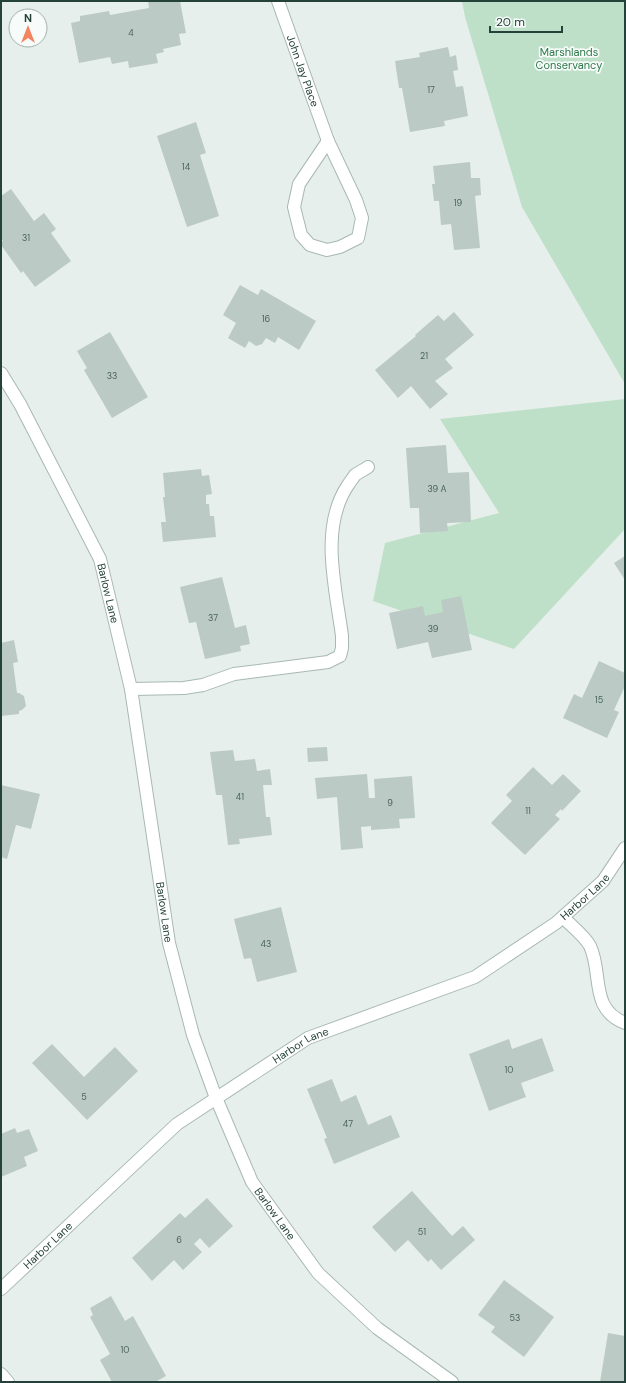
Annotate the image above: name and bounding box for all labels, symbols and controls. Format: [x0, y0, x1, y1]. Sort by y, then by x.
north arrow [8, 8, 48, 48]
scale bar [490, 8, 562, 34]
text: N [24, 11, 32, 25]
text: 20 m [496, 14, 525, 30]
house number: 4 [128, 27, 134, 39]
street label: John Jay Place [284, 33, 322, 109]
park label: Marshlands Conservancy [536, 45, 602, 72]
house number: 17 [427, 84, 435, 96]
house number: 14 [182, 161, 191, 173]
house number: 19 [454, 197, 463, 209]
house number: 31 [22, 232, 30, 244]
house number: 16 [262, 313, 271, 325]
house number: 21 [420, 350, 428, 362]
house number: 33 [107, 370, 117, 382]
house number: 39 A [427, 483, 447, 495]
street label: Barlow Lane [94, 562, 122, 625]
house number: 37 [208, 612, 218, 624]
house number: 39 [428, 623, 439, 635]
house number: 15 [595, 694, 603, 706]
house number: 41 [236, 791, 244, 803]
house number: 9 [387, 797, 393, 809]
house number: 11 [525, 805, 531, 817]
street label: Harbor Lane [557, 871, 613, 923]
street label: Barlow Lane [153, 881, 176, 943]
house number: 43 [261, 938, 271, 950]
street label: Harbor Lane [270, 1024, 330, 1066]
house number: 10 [505, 1064, 513, 1076]
house number: 5 [81, 1091, 87, 1103]
house number: 47 [343, 1118, 353, 1130]
street label: Barlow Lane [251, 1185, 299, 1243]
street label: Harbor Lane [20, 1219, 75, 1272]
house number: 51 [418, 1226, 426, 1238]
house number: 6 [176, 1234, 182, 1246]
house number: 53 [510, 1312, 520, 1324]
house number: 10 [121, 1344, 129, 1356]

